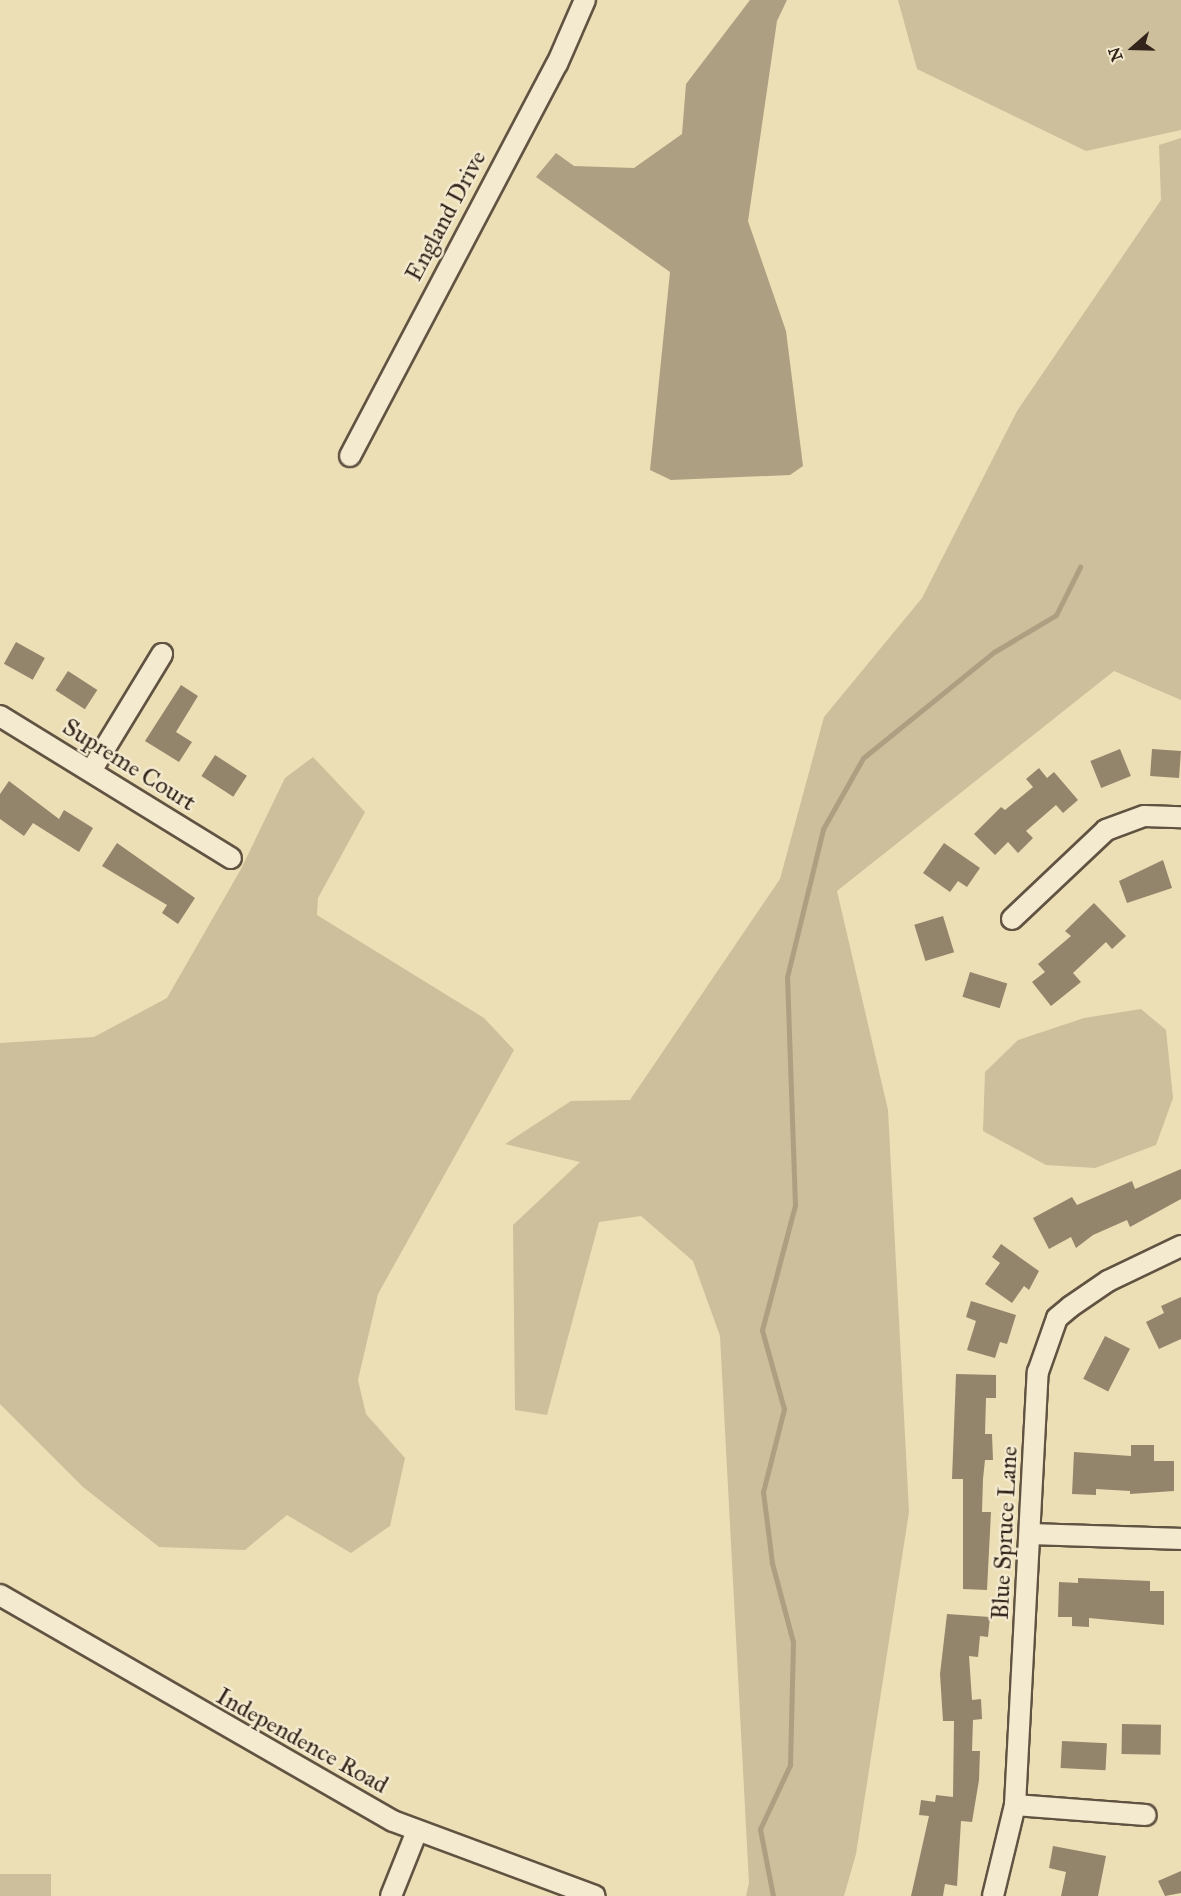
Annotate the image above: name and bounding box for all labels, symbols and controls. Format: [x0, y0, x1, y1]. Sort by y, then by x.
north arrow [1103, 18, 1163, 78]
text: N [1104, 45, 1127, 64]
street label: England Drive [400, 146, 492, 286]
street label: Supreme Court [57, 713, 201, 817]
street label: Blue Spruce Lane [986, 1445, 1024, 1621]
street label: Independence Road [211, 1682, 393, 1800]

